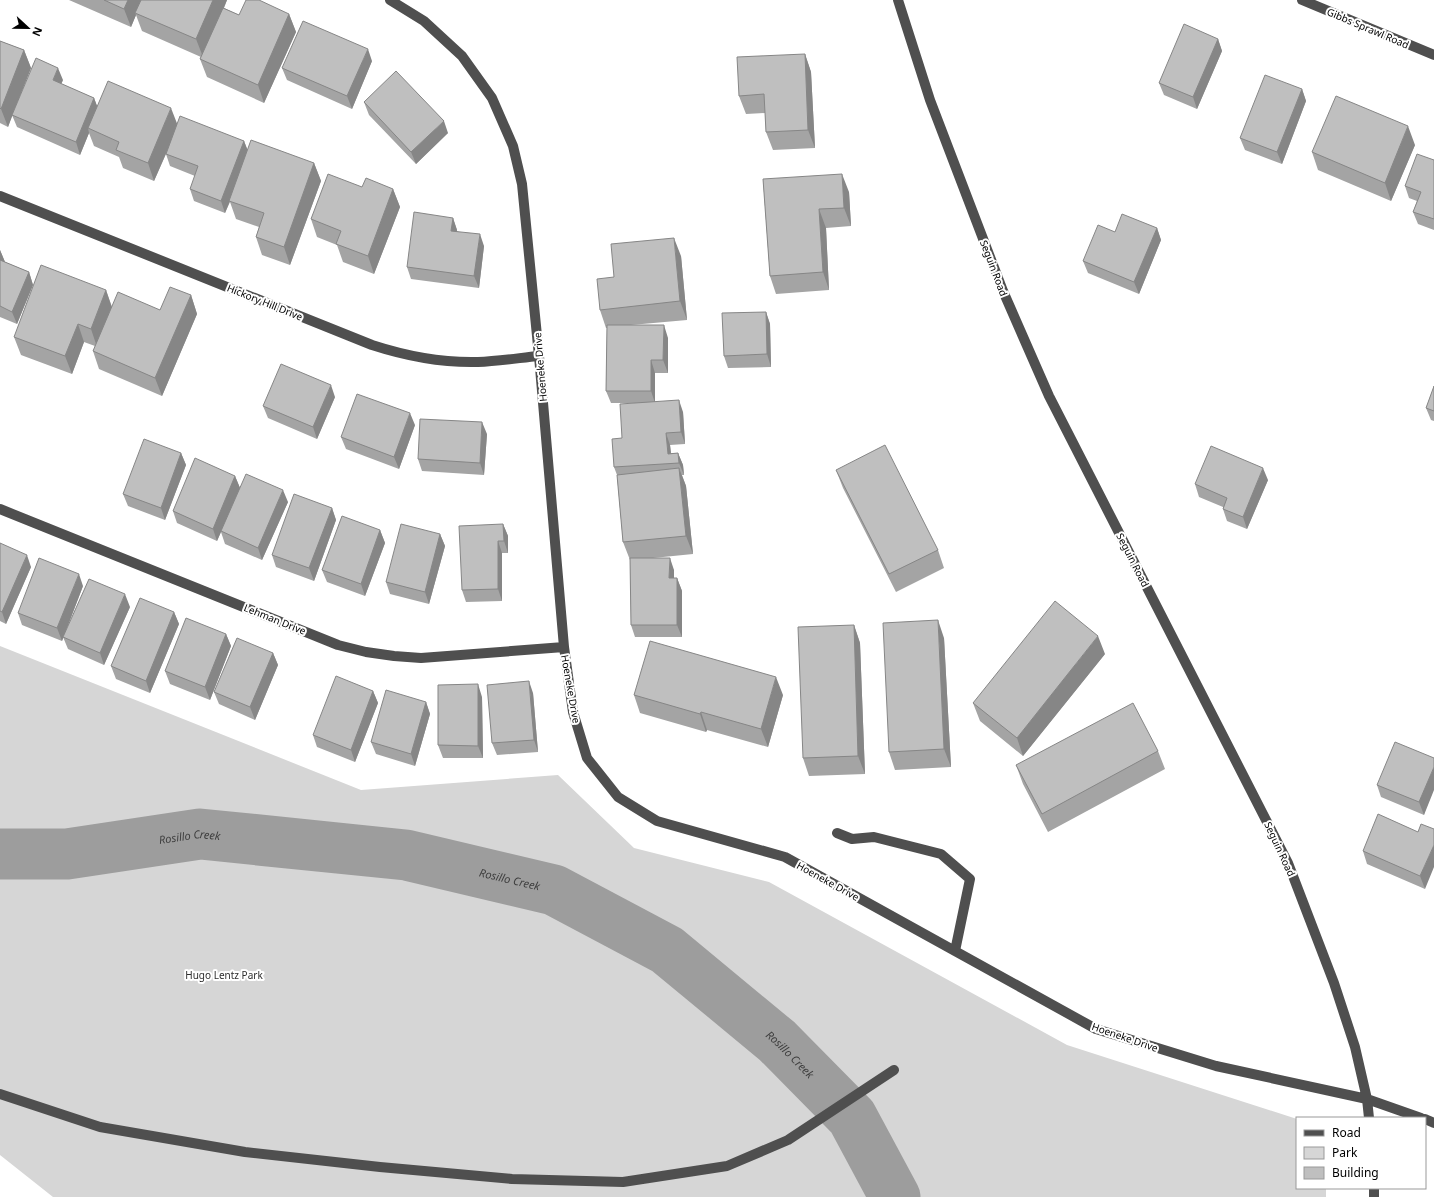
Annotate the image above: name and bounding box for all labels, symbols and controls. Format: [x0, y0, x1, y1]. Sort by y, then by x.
street label: Gibbs Sprawl Road [1325, 4, 1411, 52]
north arrow [8, 8, 48, 48]
text: N [29, 25, 46, 39]
street label: Seguin Road [977, 238, 1011, 298]
street label: Hickory Hill Drive [225, 280, 305, 324]
street label: Hoeneke Drive [530, 332, 550, 402]
street label: Seguin Road [1113, 531, 1153, 589]
street label: Lehman Drive [242, 600, 308, 638]
street label: Hoeneke Drive [558, 654, 584, 725]
street label: Seguin Road [1261, 819, 1299, 879]
water label: Rosillo Creek [158, 826, 222, 847]
street label: Hoeneke Drive [794, 858, 862, 904]
water label: Rosillo Creek [478, 865, 542, 894]
park label: Hugo Lentz Park [185, 968, 263, 982]
street label: Hoeneke Drive [1090, 1019, 1160, 1055]
water label: Rosillo Creek [763, 1027, 818, 1082]
legend [1296, 1117, 1426, 1189]
text: Road [1332, 1124, 1361, 1141]
text: Park [1332, 1144, 1358, 1161]
text: Building [1332, 1164, 1379, 1181]

